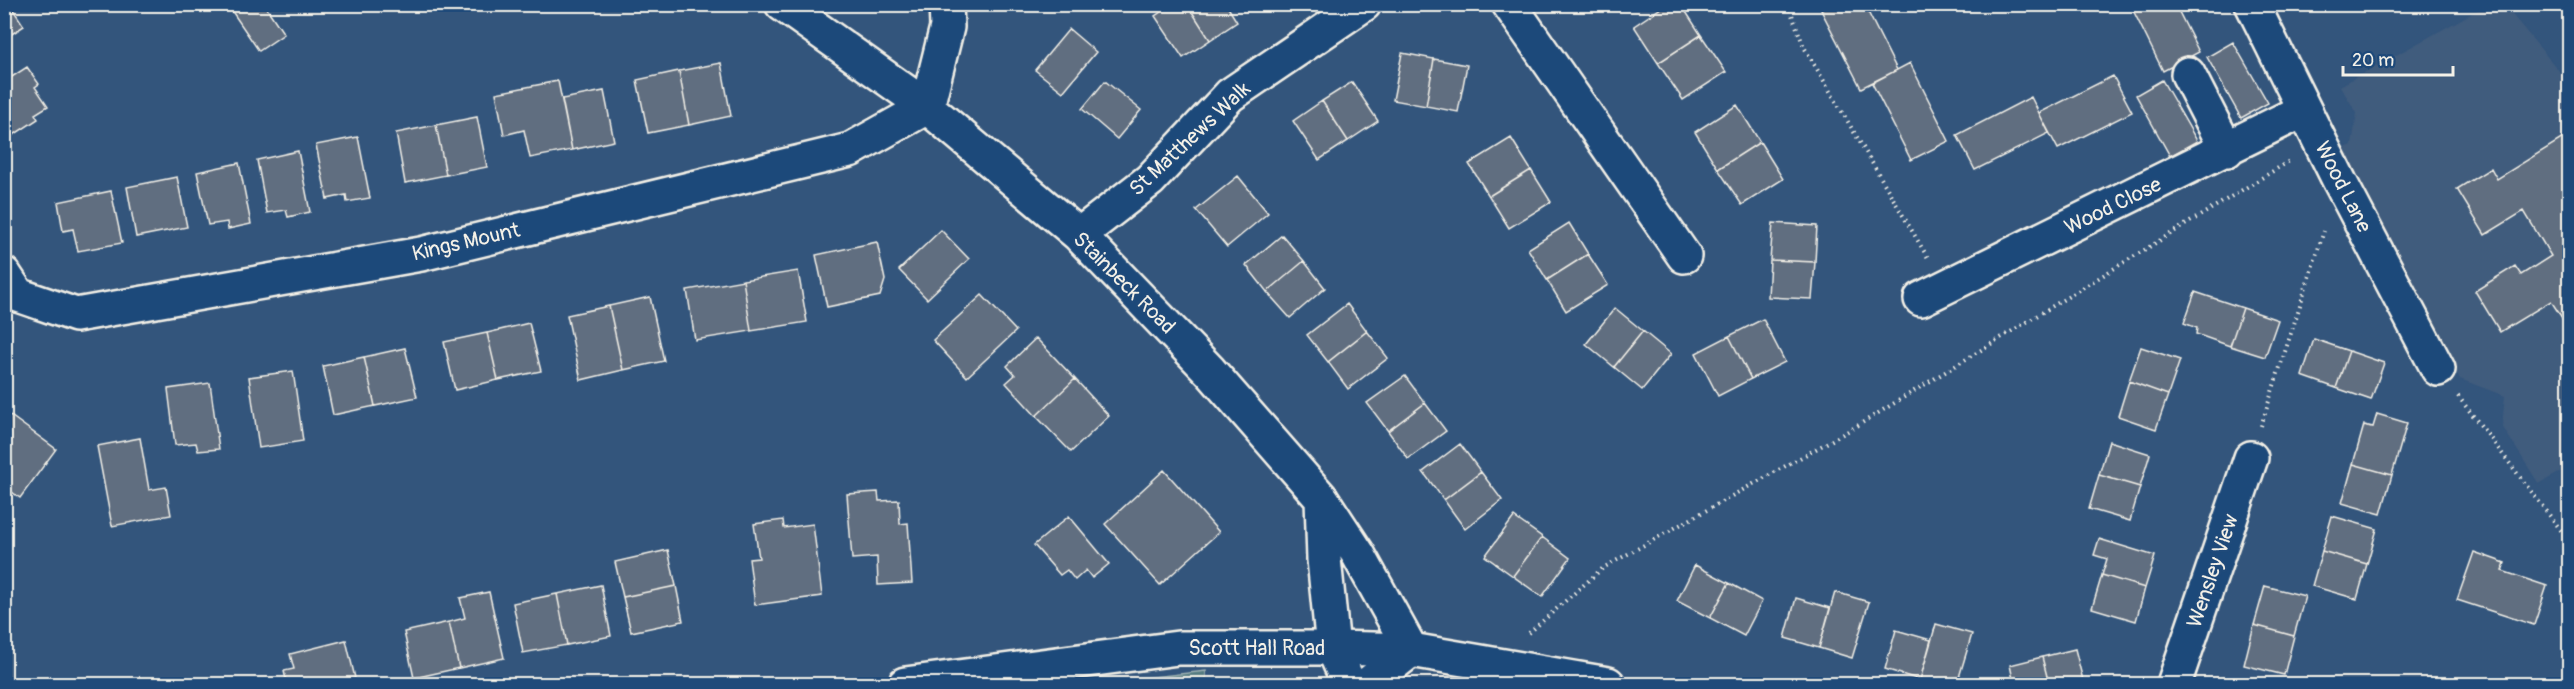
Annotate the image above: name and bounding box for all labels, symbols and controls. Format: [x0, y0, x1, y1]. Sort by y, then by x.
scale bar [2343, 39, 2452, 77]
text: 20 m [2352, 49, 2394, 72]
street label: St Matthews Walk [1124, 76, 1257, 202]
street label: Wood Lane [2309, 137, 2378, 238]
street label: Wood Close [2060, 171, 2166, 241]
street label: Kings Mount [410, 216, 523, 267]
street label: Stainbeck Road [1067, 226, 1181, 340]
street label: Wensley View [2181, 511, 2245, 631]
street label: Scott Hall Road [1189, 635, 1325, 662]

